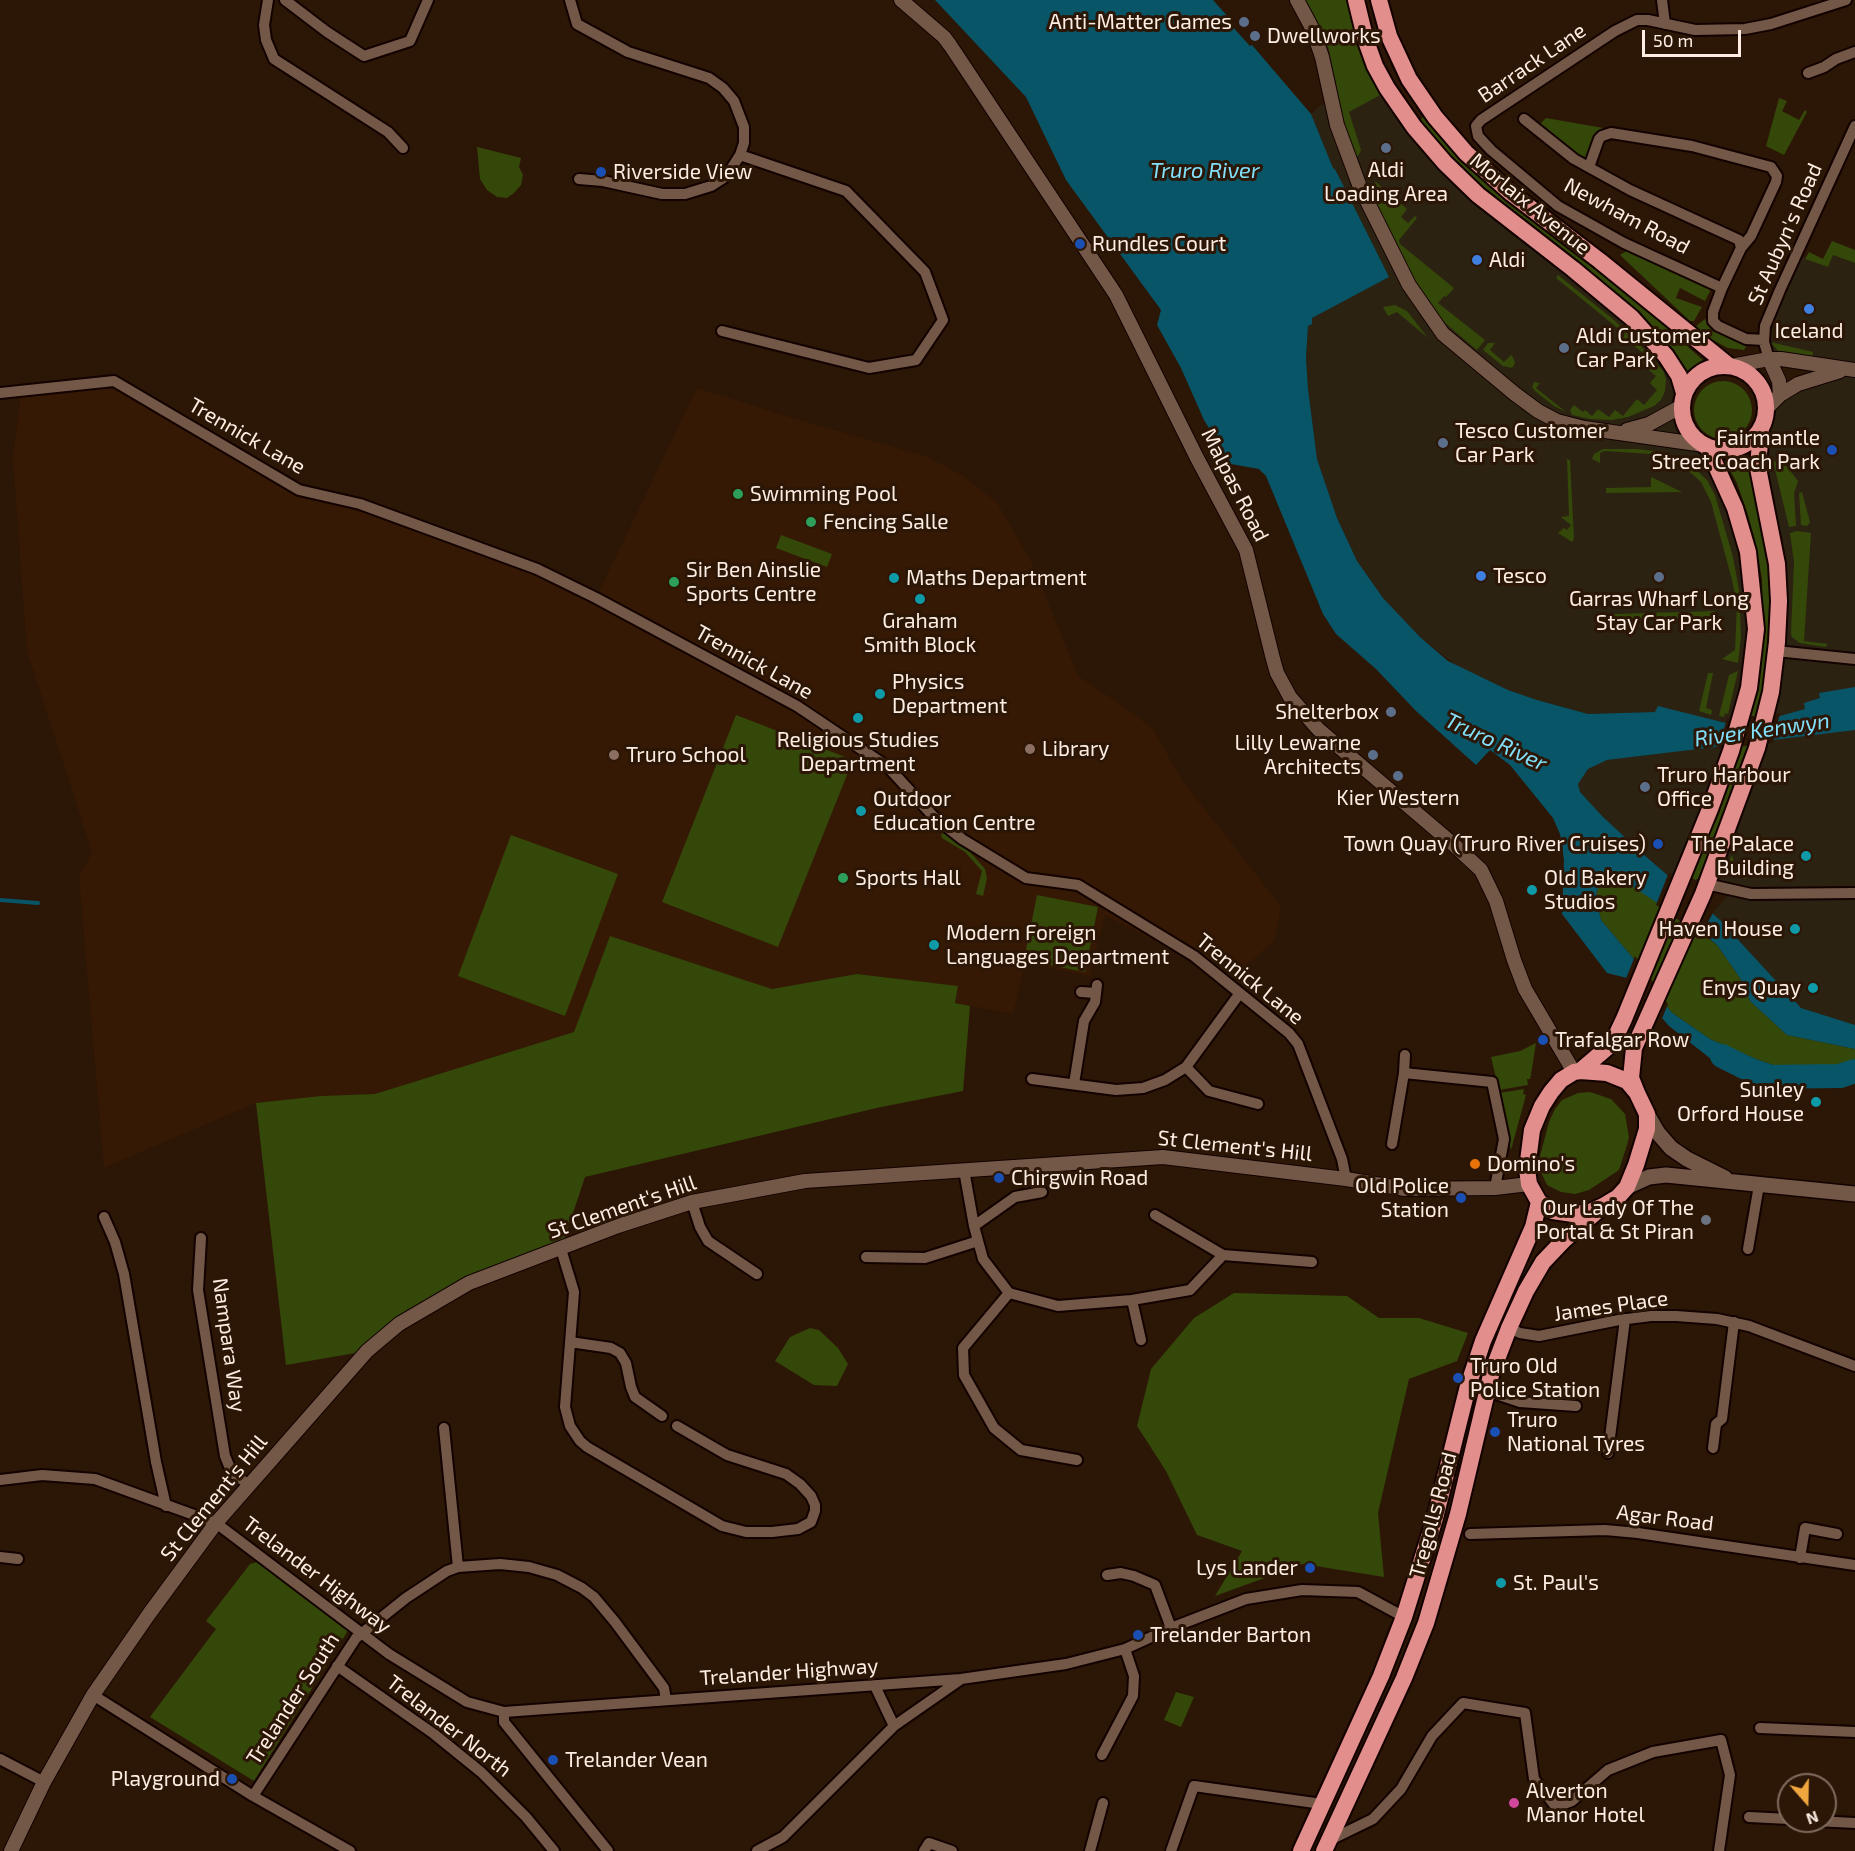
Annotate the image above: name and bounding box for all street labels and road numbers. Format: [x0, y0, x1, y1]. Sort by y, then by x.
street label: Barrack Lane [1473, 18, 1591, 108]
street label: Morlaix Avenue [1465, 148, 1595, 260]
street label: St Aubyn's Road [1742, 159, 1828, 309]
street label: Newham Road [1560, 172, 1694, 260]
street label: Trennick Lane [184, 392, 310, 480]
street label: Malpas Road [1196, 424, 1274, 546]
street label: Trennick Lane [691, 619, 817, 705]
street label: Trennick Lane [1191, 928, 1309, 1030]
street label: St Clement's Hill [1157, 1125, 1313, 1167]
street label: St Clement's Hill [545, 1170, 699, 1244]
street label: Nampara Way [207, 1276, 251, 1414]
street label: James Place [1552, 1286, 1670, 1326]
street label: St Clement's Hill [155, 1430, 273, 1566]
street label: Tregolls Road [1404, 1449, 1462, 1581]
street label: Agar Road [1615, 1500, 1715, 1536]
street label: Trelander Highway [238, 1511, 396, 1639]
street label: Trelander South [241, 1628, 345, 1770]
street label: Trelander Highway [699, 1653, 879, 1691]
street label: Trelander North [382, 1669, 516, 1783]

